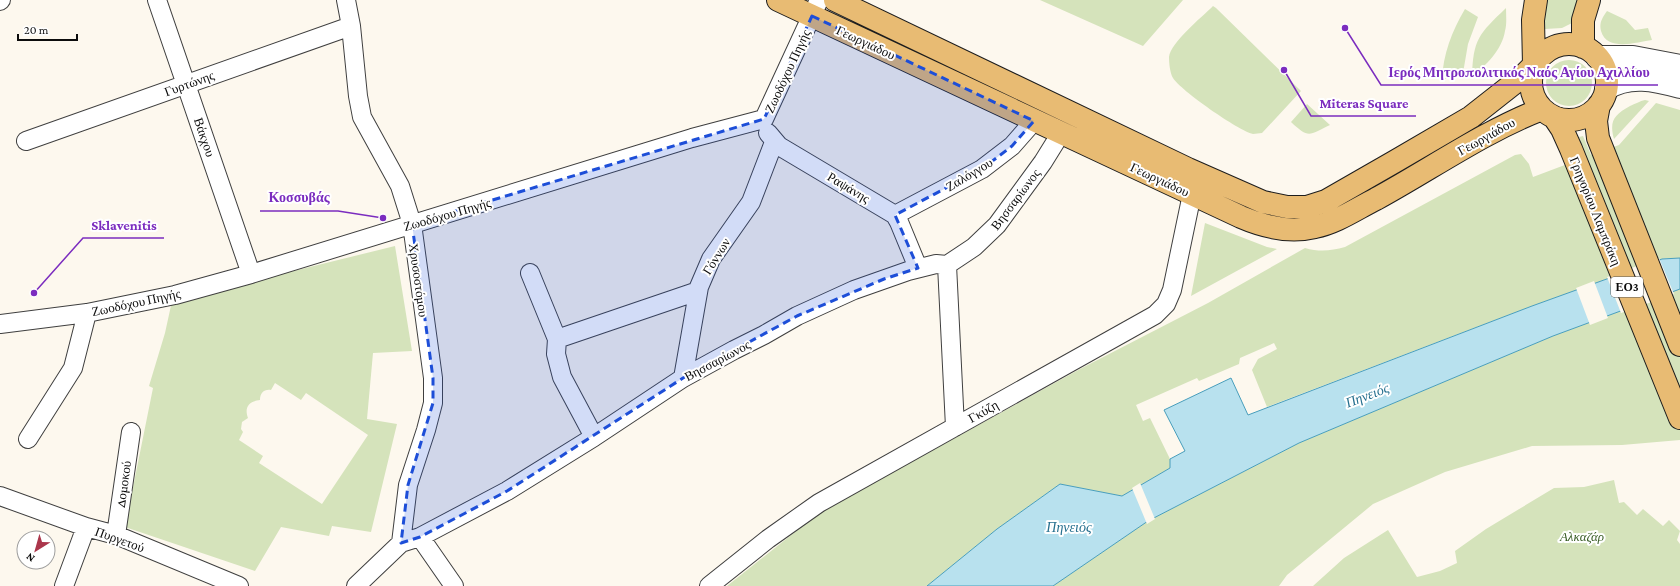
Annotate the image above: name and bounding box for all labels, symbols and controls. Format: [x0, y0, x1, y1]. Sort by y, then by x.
scale bar [18, 16, 77, 42]
street label: Γεωργιάδου [834, 22, 898, 63]
text: 20 m [24, 23, 49, 37]
street label: Ζωοδόχου Πηγής [762, 26, 814, 115]
callout: Ιερός Μητροπολιτικός Ναός Αγίου Αχιλλίου [1381, 59, 1658, 85]
text: Ιερός Μητροπολιτικός Ναός Αγίου Αχιλλίου [1388, 64, 1650, 80]
street label: Γυρτώνης [162, 67, 217, 99]
callout: Miteras Square [1311, 90, 1416, 116]
text: Miteras Square [1319, 95, 1409, 111]
street label: Γεωργιάδου [1455, 115, 1517, 158]
street label: Βάκχου [191, 116, 218, 159]
street label: Γρηγορίου Λαμπράκη [1567, 154, 1624, 268]
street label: Ζαλόγγου [943, 155, 995, 194]
street label: Γεωργιάδου [1128, 159, 1192, 200]
street label: Βησσαρίωνος [988, 165, 1044, 233]
street label: Ραψάνης [825, 169, 873, 206]
callout: Κοσσυβάς [260, 185, 338, 211]
text: Κοσσυβάς [268, 189, 331, 205]
street label: Ζωοδόχου Πηγής [402, 195, 493, 234]
callout: Sklavenitis [83, 212, 164, 238]
text: Sklavenitis [91, 217, 157, 233]
street label: Γόννων [699, 235, 733, 277]
street label: Χρυσοστόμου [406, 242, 431, 318]
road number: ΕΟ3 [1611, 277, 1643, 297]
street label: Ζωοδόχου Πηγής [90, 286, 183, 319]
street label: Βησσαρίωνος [682, 336, 753, 384]
water label: Πηνειός [1342, 379, 1391, 411]
street label: Γκύζη [966, 397, 1001, 426]
street label: Δομοκού [113, 460, 134, 509]
water label: Πηνειός [1045, 519, 1092, 535]
street label: Πυργετού [93, 524, 147, 555]
park label: Αλκαζάρ [1559, 529, 1604, 544]
north arrow [16, 530, 56, 570]
text: N [23, 551, 37, 565]

